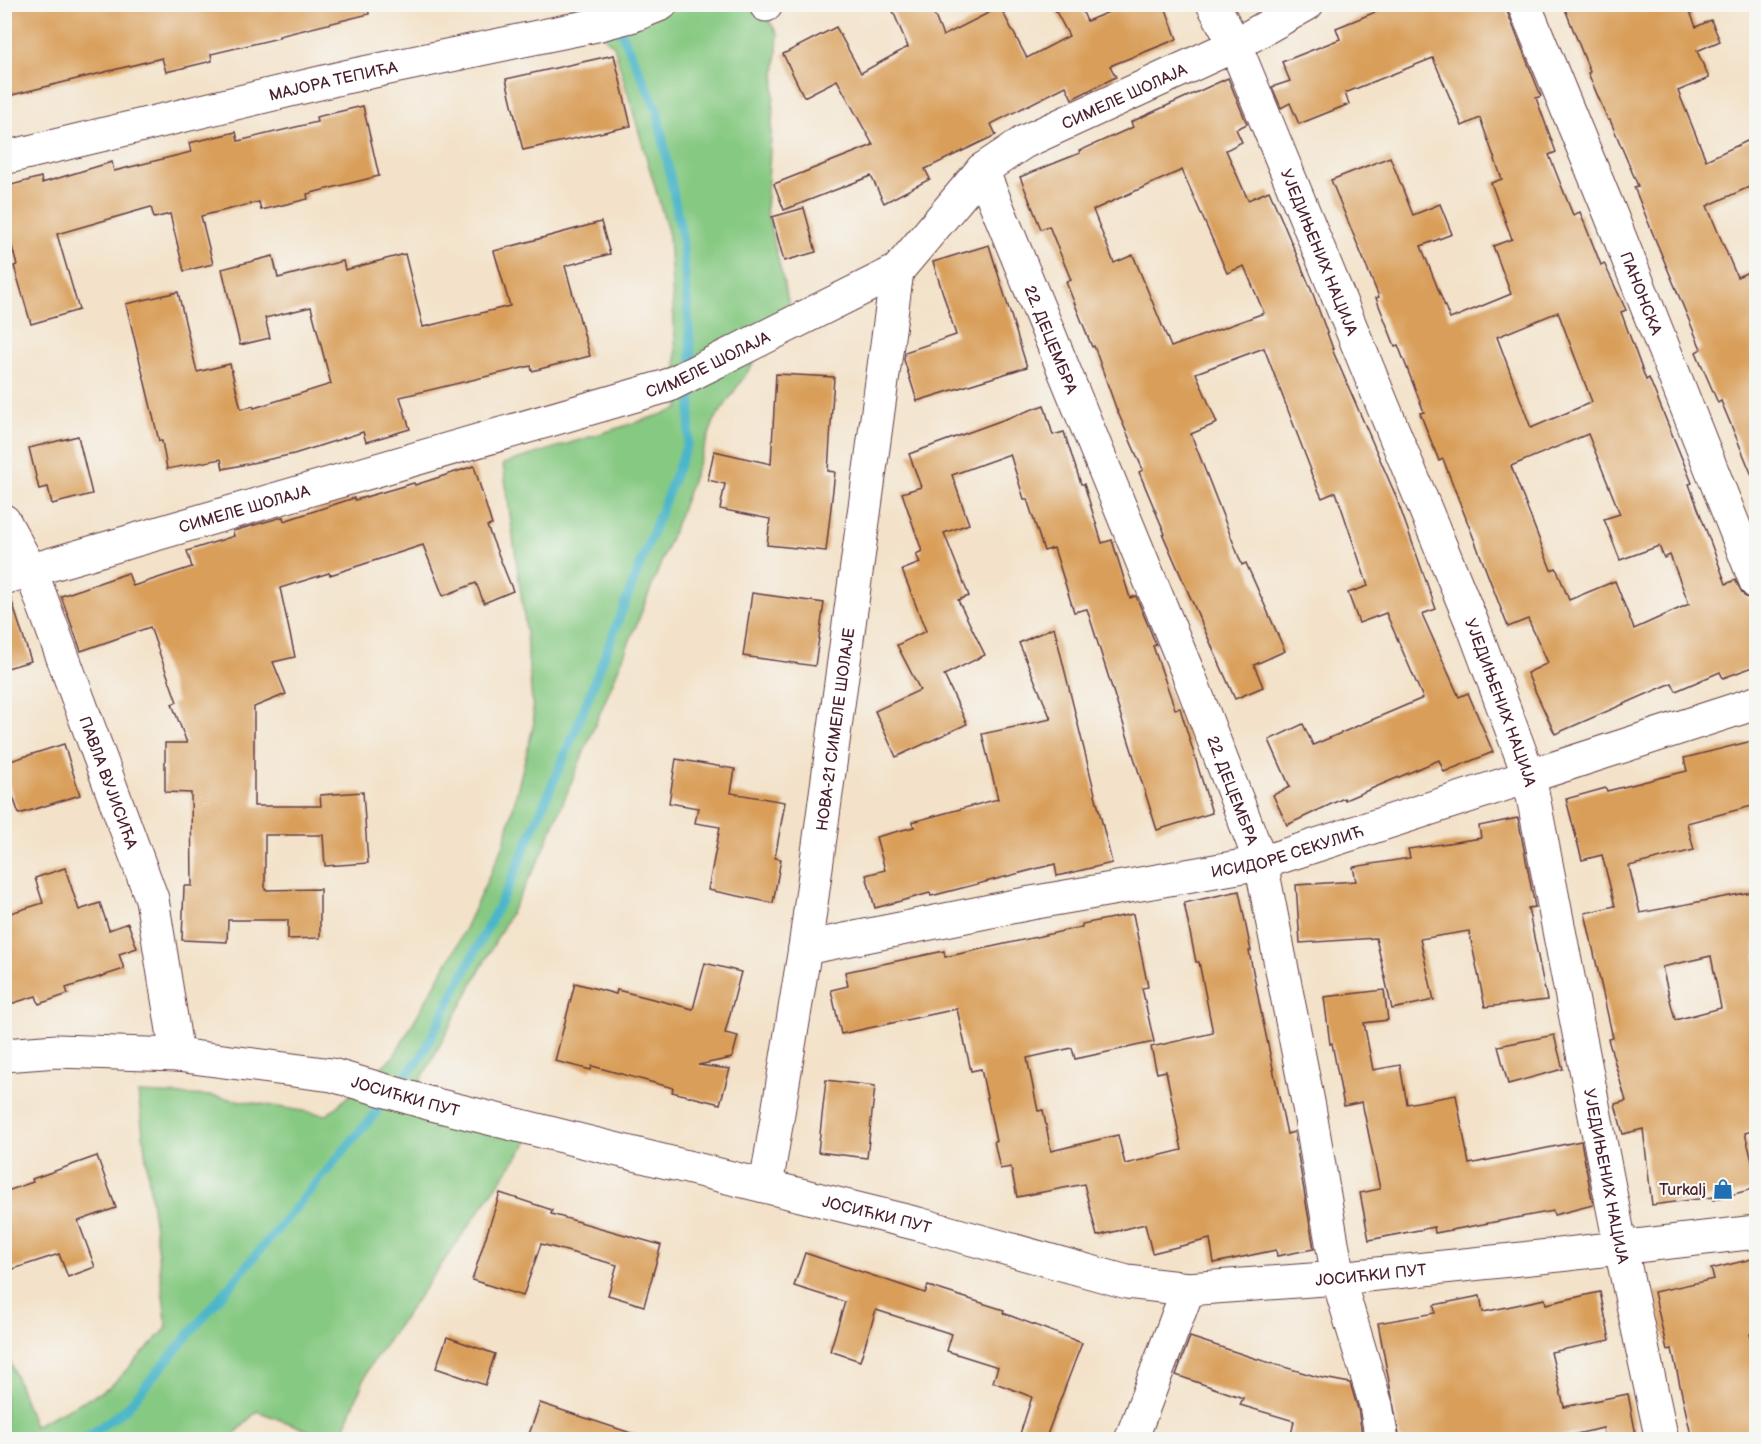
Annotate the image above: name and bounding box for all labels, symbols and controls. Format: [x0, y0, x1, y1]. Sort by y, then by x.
street label: МАЈОРА ТЕПИЋА [267, 58, 399, 106]
street label: СИМЕЛЕ ШОЛАЈА [1059, 60, 1190, 134]
street label: УЈЕДИЊЕНИХ НАЦИЈА [1276, 166, 1361, 339]
street label: ПАНОНСКА [1615, 249, 1665, 338]
street label: 22. ДЕЦЕМБРА [1019, 283, 1081, 397]
street label: СИМЕЛЕ ШОЛАЈА [644, 328, 774, 403]
street label: СИМЕЛЕ ШОЛАЈА [177, 482, 312, 538]
street label: УЈЕДИЊЕНИХ НАЦИЈА [1460, 616, 1539, 789]
street label: НОВА-21 СИМЕЛЕ ШОЛАЈЕ [813, 627, 859, 832]
street label: ПАВЛА ВУЈИСИЋА [74, 714, 141, 852]
street label: 22. ДЕЦЕМБРА [1202, 733, 1261, 848]
street label: ИСИДОРЕ СЕКУЛИЋ [1210, 823, 1366, 883]
street label: ЈОСИЋКИ ПУТ [349, 1073, 462, 1122]
street label: УЈЕДИЊЕНИХ НАЦИЈА [1579, 1087, 1632, 1266]
shop icon: Turkalj [1711, 1177, 1735, 1201]
place label: Turkalj [1659, 1181, 1706, 1200]
street label: ЈОСИЋКИ ПУТ [820, 1193, 934, 1238]
street label: ЈОСИЋКИ ПУТ [1315, 1261, 1428, 1291]

